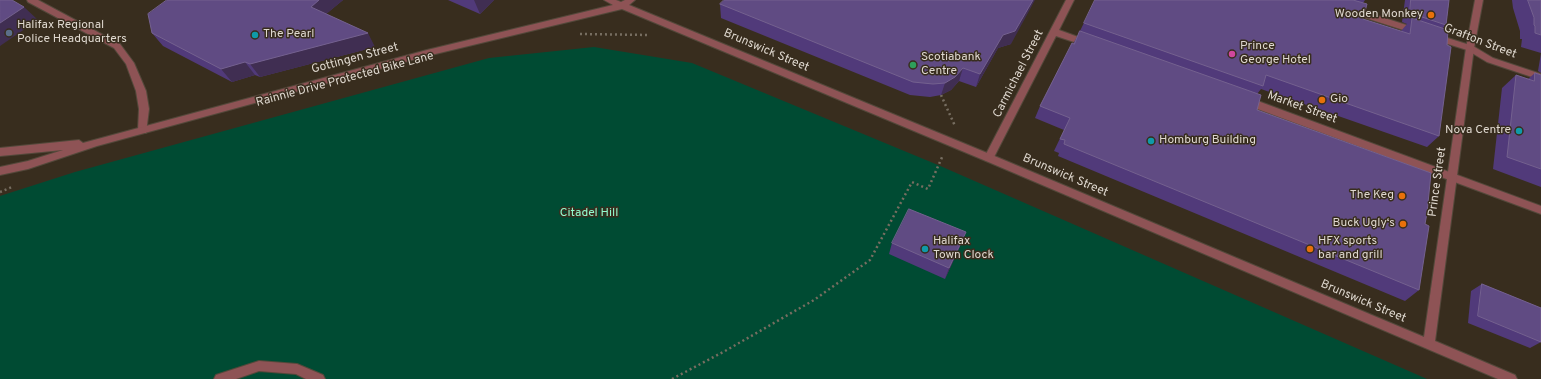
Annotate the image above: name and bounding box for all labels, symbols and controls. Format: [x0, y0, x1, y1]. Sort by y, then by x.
place label: Wooden Monkey [1335, 8, 1423, 22]
marker: Wooden Monkey [1426, 10, 1436, 20]
place label: Halifax Regional Police Headquarters [17, 19, 127, 47]
street label: Grafton Street [1442, 22, 1518, 62]
street label: Brunswick Street [721, 27, 811, 75]
marker: Halifax Regional Police Headquarters [4, 28, 14, 38]
place label: The Pearl [263, 28, 314, 42]
street label: Carmichael Street [991, 28, 1047, 120]
marker: The Pearl [250, 30, 260, 40]
street label: Gottingen Street [310, 40, 400, 78]
place label: Prince George Hotel [1240, 40, 1311, 68]
street label: Rainnie Drive Protected Bike Lane [255, 49, 435, 111]
marker: Prince George Hotel [1227, 49, 1237, 59]
place label: Scotiabank Centre [921, 51, 981, 79]
marker: Scotiabank Centre [908, 60, 918, 70]
street label: Market Street [1265, 89, 1339, 127]
place label: Gio [1330, 93, 1348, 107]
marker: Gio [1317, 95, 1327, 105]
place label: Nova Centre [1445, 124, 1511, 138]
marker: Nova Centre [1514, 126, 1524, 136]
place label: Homburg Building [1159, 134, 1256, 148]
marker: Homburg Building [1146, 136, 1156, 146]
street label: Prince Street [1426, 146, 1450, 218]
street label: Brunswick Street [1020, 152, 1110, 200]
place label: The Keg [1350, 189, 1394, 203]
marker: The Keg [1397, 191, 1407, 201]
park label: Citadel Hill [560, 207, 618, 221]
place label: Buck Ugly‘s [1333, 217, 1395, 231]
marker: Buck Ugly‘s [1398, 219, 1408, 229]
place label: Halifax Town Clock [933, 235, 994, 263]
place label: HFX sports bar and grill [1318, 235, 1383, 263]
marker: Halifax Town Clock [920, 244, 930, 254]
marker: HFX sports bar and grill [1305, 244, 1315, 254]
street label: Brunswick Street [1318, 278, 1408, 326]

